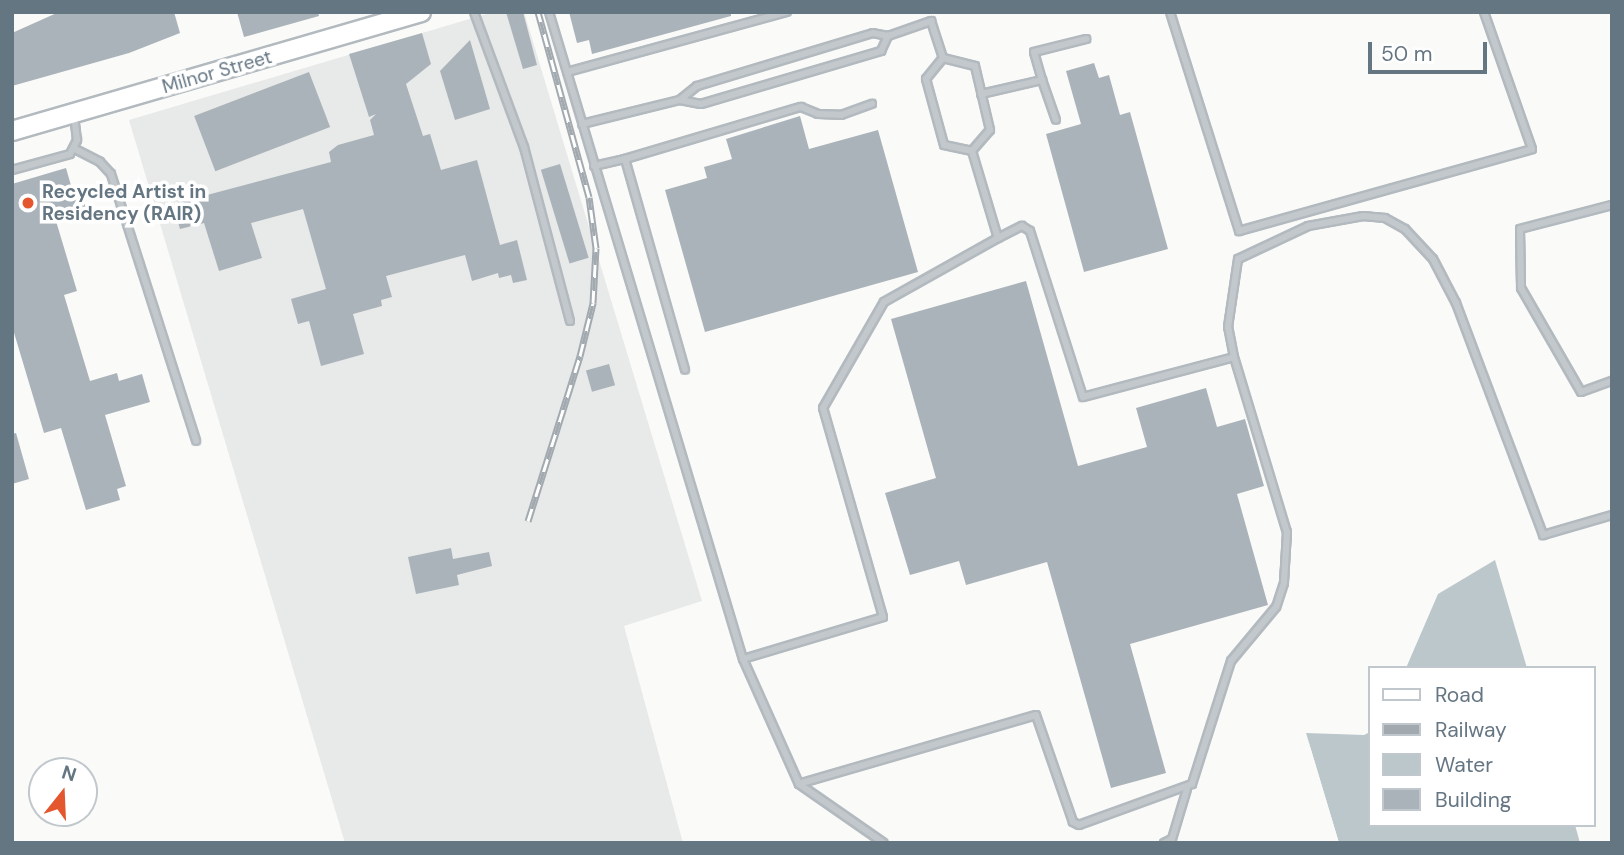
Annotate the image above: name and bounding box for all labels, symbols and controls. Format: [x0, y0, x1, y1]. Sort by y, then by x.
scale bar [1372, 28, 1491, 72]
text: 50 m [1381, 40, 1432, 68]
street label: Milnor Street [160, 45, 274, 99]
place label: Recycled Artist in Residency (RAIR) [42, 181, 206, 225]
marker: Recycled Artist in Residency (RAIR) [20, 195, 36, 211]
legend [1368, 666, 1596, 827]
text: Road [1435, 681, 1484, 709]
text: Railway [1435, 716, 1507, 744]
text: Water [1435, 751, 1493, 779]
north arrow [28, 757, 98, 827]
text: N [59, 759, 79, 787]
text: Building [1435, 786, 1511, 814]

